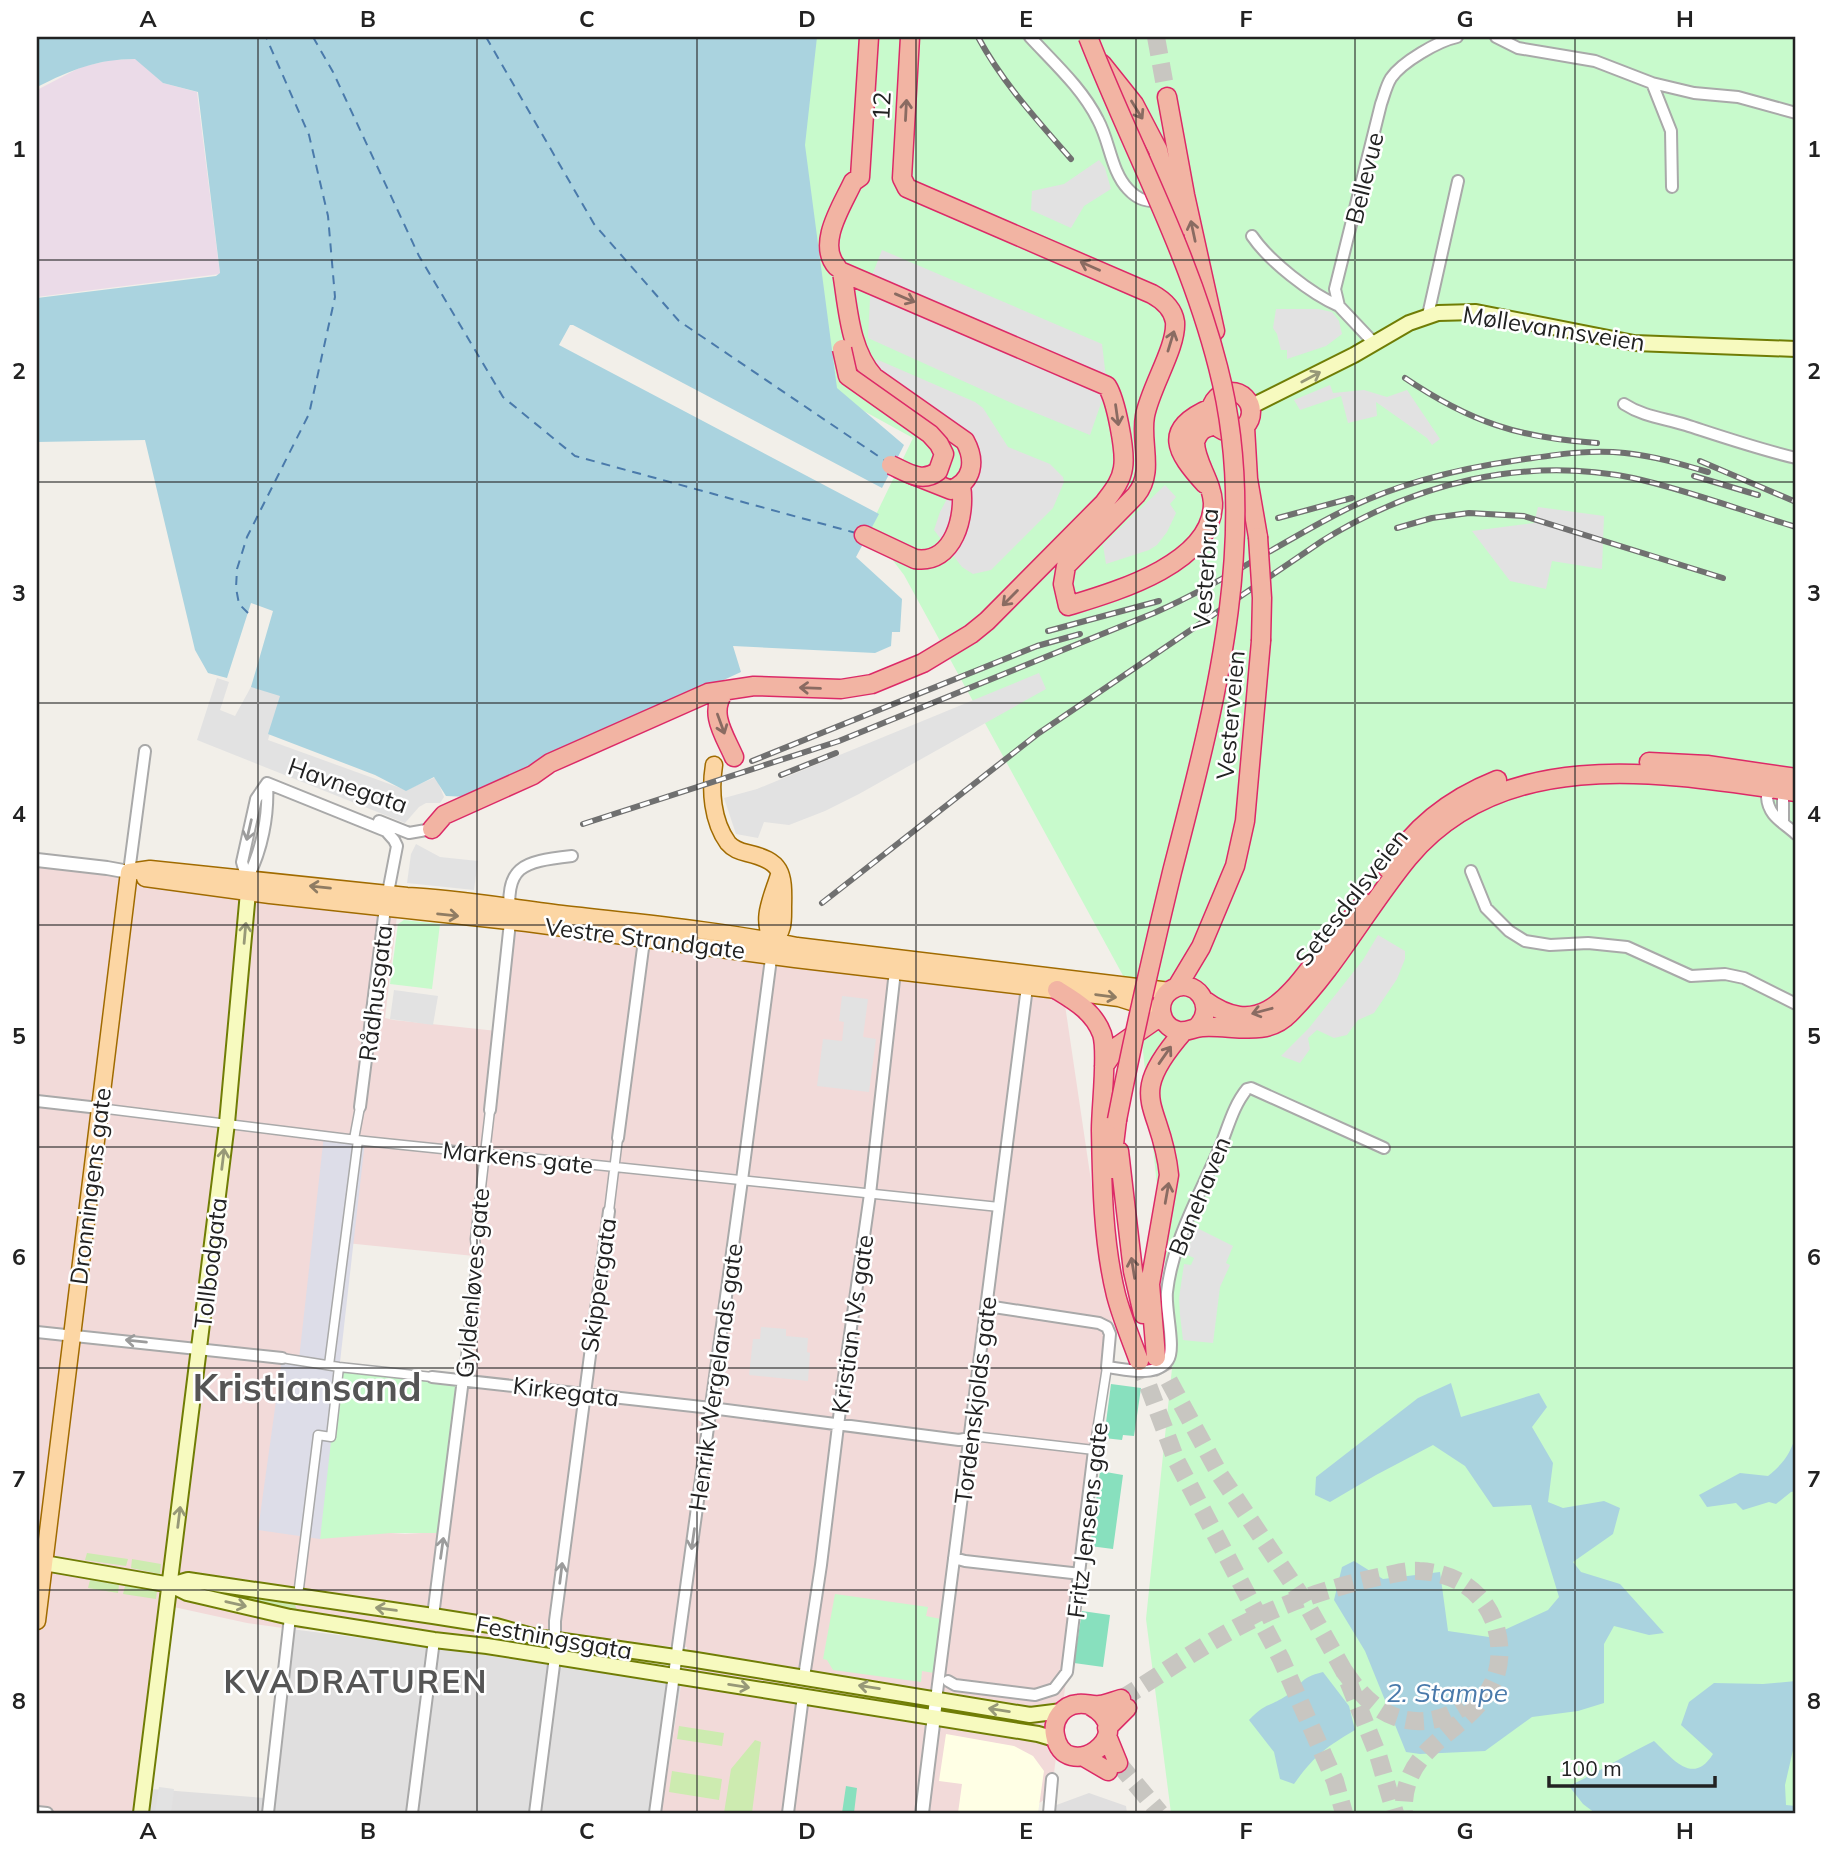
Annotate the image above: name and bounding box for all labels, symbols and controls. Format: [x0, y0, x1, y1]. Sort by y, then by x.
text: A [139, 4, 157, 33]
text: B [360, 4, 376, 33]
text: C [579, 4, 595, 33]
text: D [798, 4, 816, 33]
text: E [1019, 4, 1033, 33]
text: F [1239, 4, 1253, 33]
text: G [1456, 4, 1474, 33]
text: H [1676, 4, 1694, 33]
street label: 12 [865, 91, 897, 121]
one-way arrow [899, 99, 912, 122]
one-way arrow [1130, 100, 1145, 119]
street label: Bellevue [1338, 129, 1390, 227]
text: 1 [12, 134, 26, 163]
text: 1 [1807, 134, 1821, 163]
one-way arrow [1185, 220, 1199, 243]
one-way arrow [1079, 259, 1101, 272]
one-way arrow [894, 293, 915, 306]
street label: Møllevannsveien [1461, 299, 1647, 357]
one-way arrow [1165, 330, 1178, 352]
text: 2 [12, 356, 26, 385]
text: 2 [1807, 356, 1821, 385]
one-way arrow [1301, 369, 1321, 383]
one-way arrow [1110, 403, 1123, 426]
street label: Vesterbrua [1186, 507, 1224, 631]
text: 3 [12, 578, 26, 607]
text: 3 [1807, 578, 1821, 607]
one-way arrow [1002, 589, 1019, 606]
street label: Vesterveien [1209, 649, 1251, 781]
one-way arrow [798, 682, 821, 695]
one-way arrow [716, 713, 728, 735]
street label: Havnegata [284, 751, 412, 819]
text: 4 [12, 799, 26, 828]
text: 4 [1807, 799, 1821, 828]
one-way arrow [242, 818, 255, 841]
street label: Setesdalsveien [1288, 822, 1414, 972]
one-way arrow [309, 880, 332, 893]
one-way arrow [436, 909, 459, 922]
street label: Vestre Strandgate [543, 911, 747, 965]
one-way arrow [239, 922, 252, 944]
street label: Rådhusgata [352, 923, 398, 1063]
one-way arrow [1094, 990, 1117, 1003]
one-way arrow [1251, 1006, 1273, 1019]
text: 5 [12, 1021, 26, 1050]
text: 5 [1807, 1021, 1821, 1050]
one-way arrow [1158, 1046, 1172, 1065]
street label: Dronningens gate [63, 1086, 117, 1286]
street label: Banehaven [1162, 1132, 1236, 1260]
street label: Markens gate [441, 1134, 595, 1180]
one-way arrow [216, 1148, 229, 1171]
one-way arrow [1161, 1182, 1174, 1205]
street label: Gyldenløves gate [449, 1187, 495, 1379]
street label: Tollbodgata [187, 1196, 233, 1330]
street label: Skippergata [574, 1216, 622, 1354]
street label: Kristian IVs gate [825, 1233, 879, 1415]
street label: Henrik Wergelands gate [681, 1241, 749, 1513]
text: 6 [12, 1242, 26, 1271]
text: 6 [1807, 1242, 1821, 1271]
one-way arrow [1126, 1257, 1139, 1279]
street label: Tordenskjolds gate [947, 1295, 1003, 1505]
one-way arrow [125, 1335, 147, 1348]
district label: Kristiansand [193, 1363, 421, 1411]
street label: Kirkegata [511, 1370, 621, 1412]
street label: Fritz Jensens gate [1060, 1420, 1114, 1620]
text: 7 [12, 1464, 26, 1493]
text: 7 [1807, 1464, 1821, 1493]
one-way arrow [172, 1506, 185, 1529]
one-way arrow [687, 1527, 700, 1550]
one-way arrow [436, 1537, 449, 1560]
one-way arrow [554, 1562, 567, 1584]
one-way arrow [224, 1598, 247, 1611]
one-way arrow [376, 1603, 398, 1616]
street label: Festningsgata [474, 1608, 634, 1666]
district label: KVADRATUREN [224, 1661, 488, 1701]
water label: 2. Stampe [1386, 1676, 1508, 1709]
one-way arrow [727, 1680, 750, 1693]
one-way arrow [858, 1681, 881, 1694]
text: 8 [12, 1686, 26, 1715]
text: 8 [1807, 1686, 1821, 1715]
one-way arrow [988, 1703, 1011, 1716]
scale bar [1549, 1745, 1716, 1789]
text: 100 m [1560, 1755, 1622, 1781]
text: A [139, 1816, 157, 1845]
text: B [360, 1816, 376, 1845]
text: C [579, 1816, 595, 1845]
text: D [798, 1816, 816, 1845]
text: E [1019, 1816, 1033, 1845]
text: F [1239, 1816, 1253, 1845]
text: G [1456, 1816, 1474, 1845]
text: H [1676, 1816, 1694, 1845]

